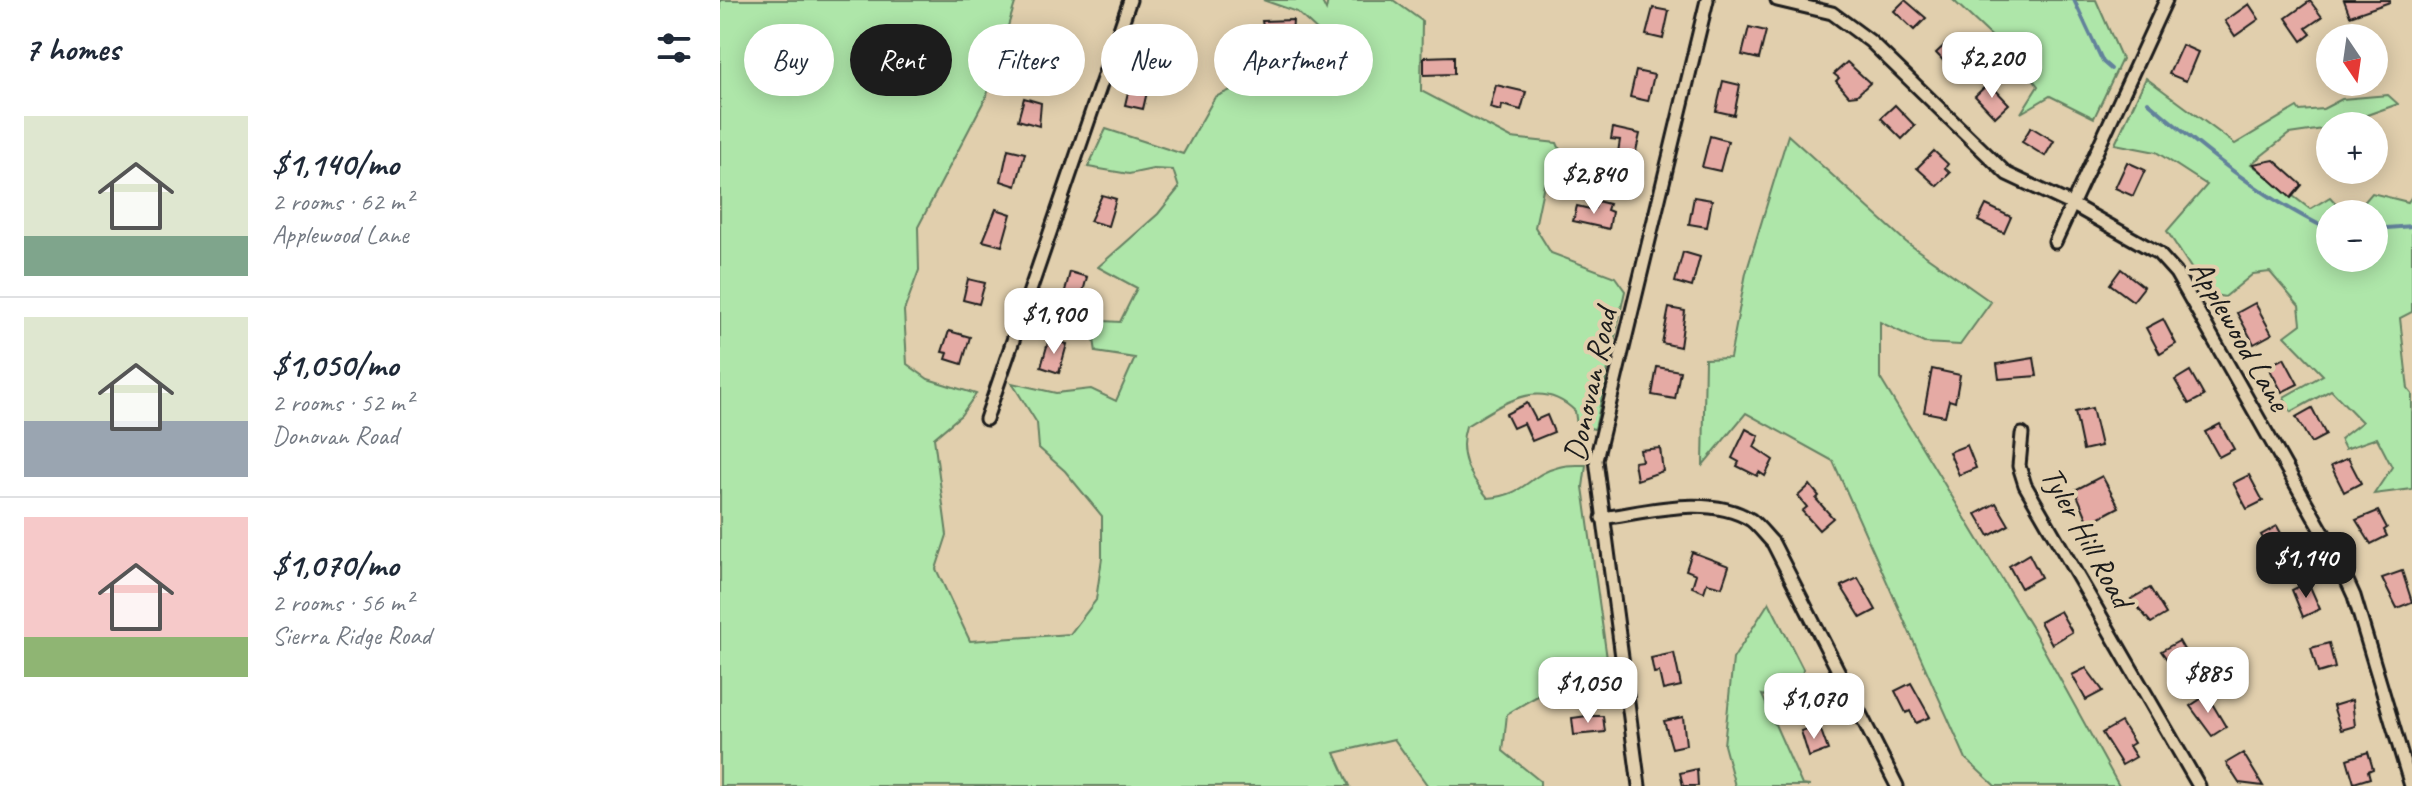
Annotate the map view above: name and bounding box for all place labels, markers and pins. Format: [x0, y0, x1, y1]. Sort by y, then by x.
pin: $2,200 [1927, 32, 2057, 100]
pin: $2,840 [1529, 148, 1659, 216]
pin: $1,900 [989, 288, 1119, 356]
pin: $1,140 [2241, 532, 2371, 600]
pin: $885 [2161, 647, 2255, 715]
pin: $1,050 [1523, 657, 1653, 725]
pin: $1,070 [1749, 673, 1879, 741]

